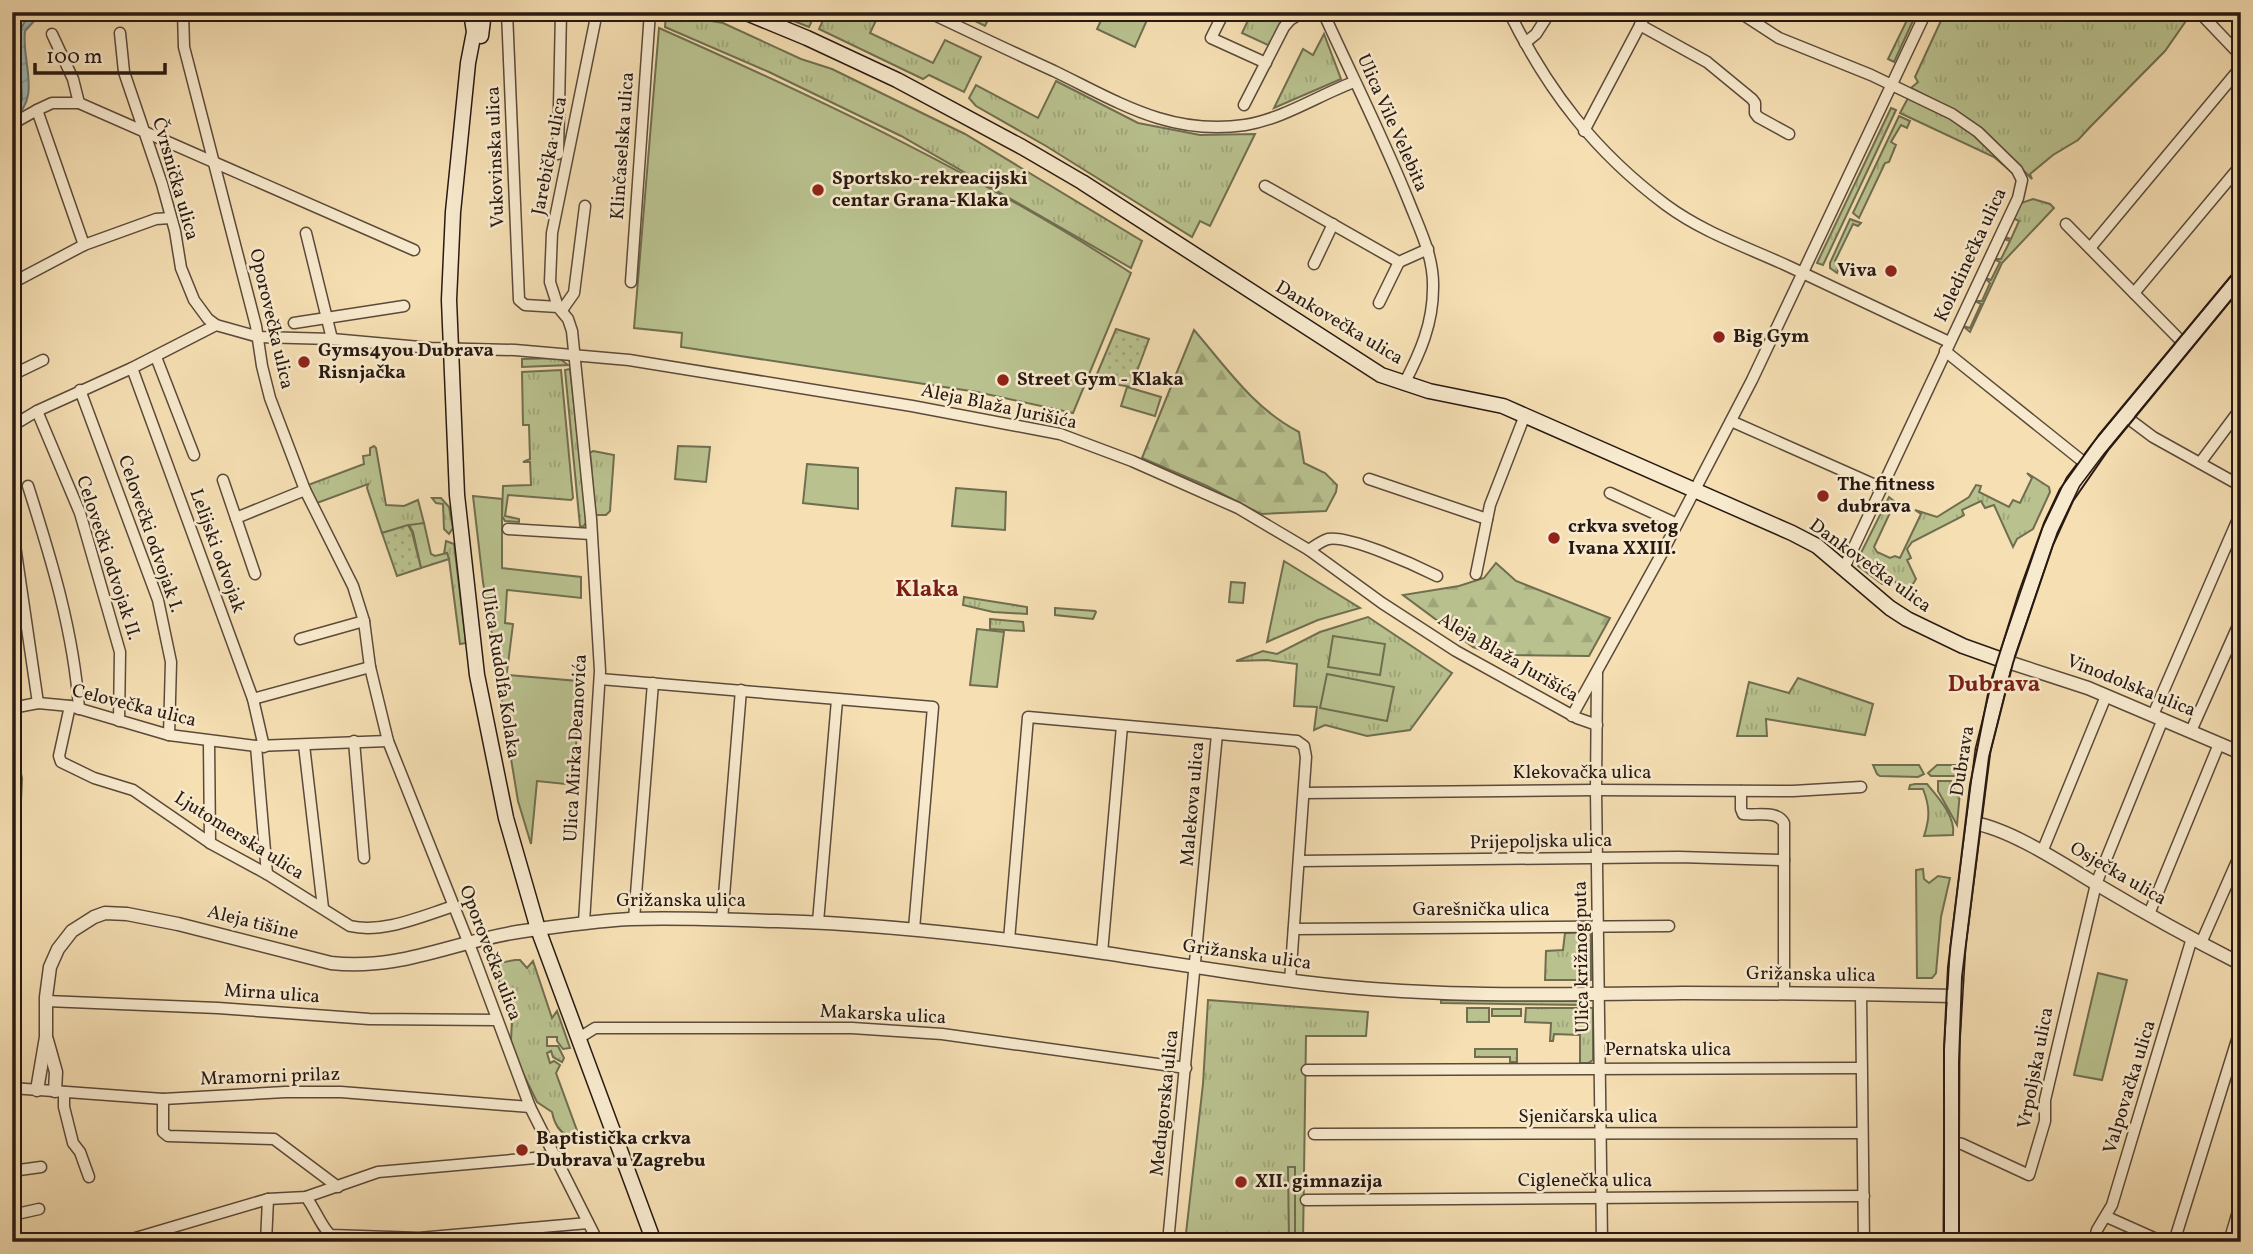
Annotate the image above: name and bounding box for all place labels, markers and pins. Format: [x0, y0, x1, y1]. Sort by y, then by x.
place label: Sportsko-rekreacijski centar Grana-Klaka [832, 166, 1028, 214]
marker: Sportsko-rekreacijski centar Grana-Klaka [810, 182, 826, 198]
place label: Viva [1837, 258, 1877, 284]
marker: Viva [1883, 263, 1899, 279]
place label: Big Gym [1733, 324, 1809, 350]
marker: Big Gym [1711, 329, 1727, 345]
place label: Gyms4you Dubrava Risnjačka [318, 338, 494, 386]
marker: Gyms4you Dubrava Risnjačka [296, 354, 312, 370]
place label: Street Gym - Klaka [1017, 367, 1184, 393]
marker: Street Gym - Klaka [995, 372, 1011, 388]
place label: The fitness dubrava [1837, 472, 1935, 520]
marker: The fitness dubrava [1815, 488, 1831, 504]
place label: crkva svetog Ivana XXIII. [1568, 514, 1678, 562]
marker: crkva svetog Ivana XXIII. [1546, 530, 1562, 546]
place label: Baptistička crkva Dubrava u Zagrebu [536, 1126, 706, 1174]
marker: Baptistička crkva Dubrava u Zagrebu [514, 1142, 530, 1158]
place label: XII. gimnazija [1255, 1169, 1383, 1195]
marker: XII. gimnazija [1233, 1174, 1249, 1190]

